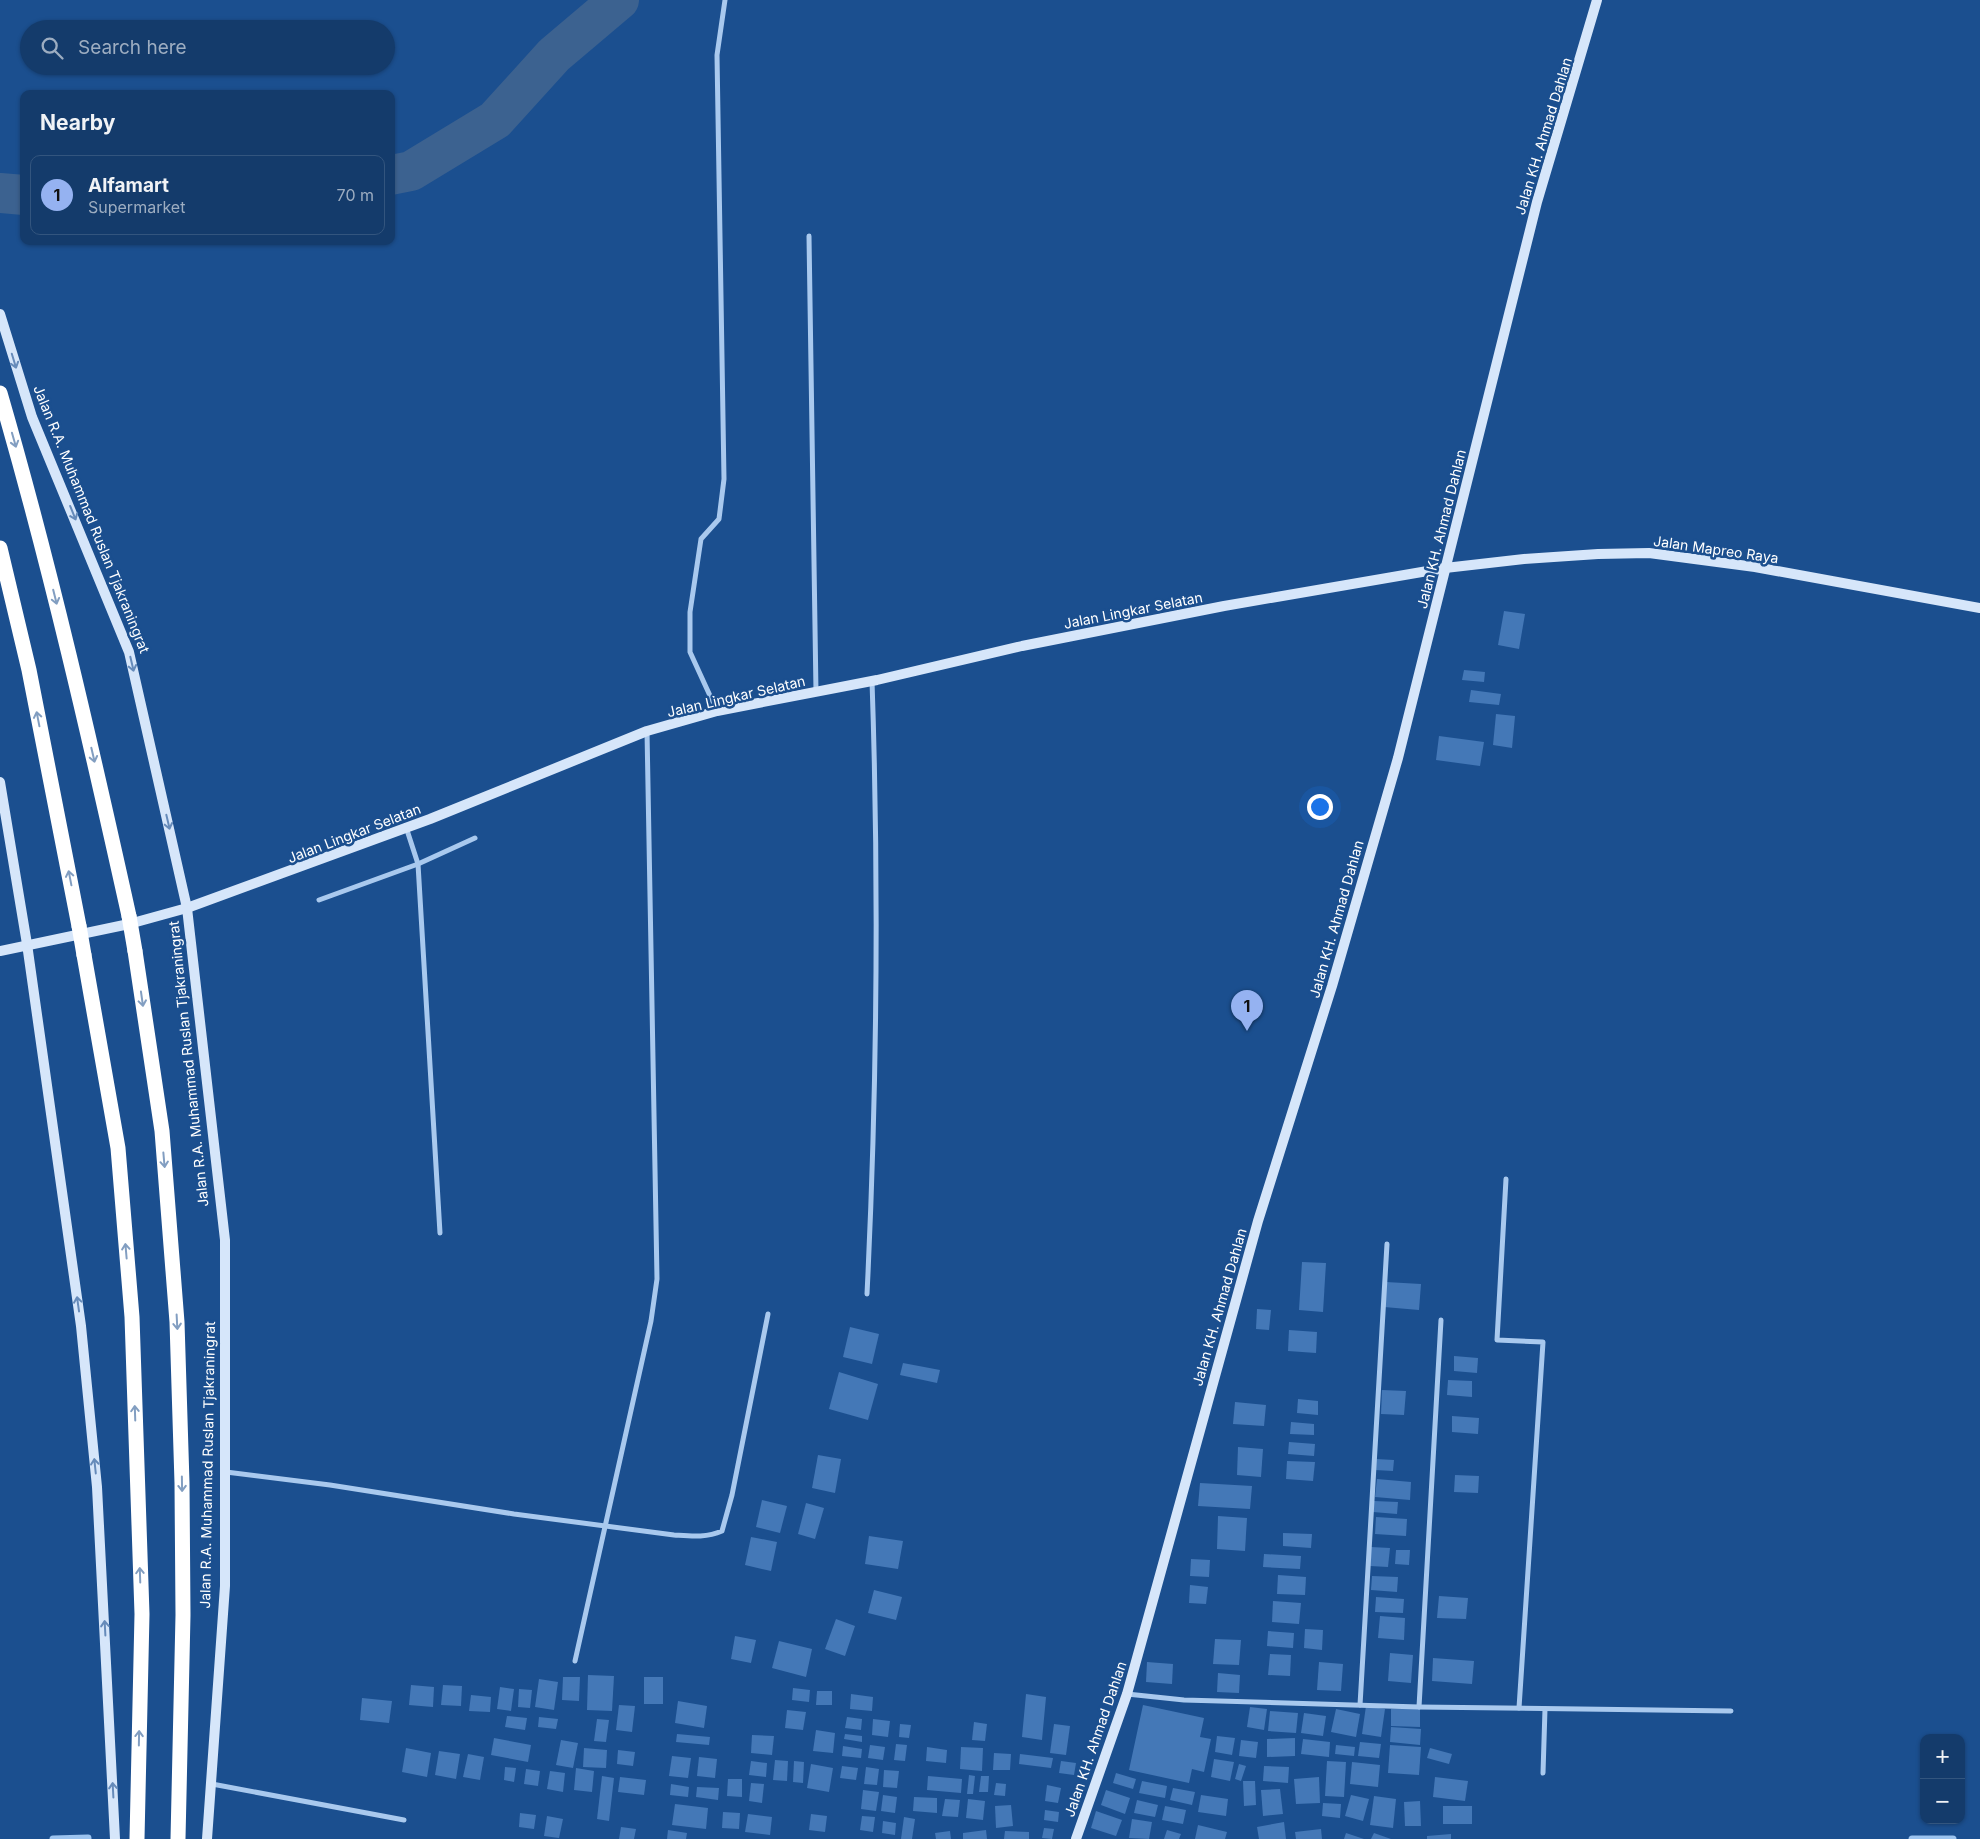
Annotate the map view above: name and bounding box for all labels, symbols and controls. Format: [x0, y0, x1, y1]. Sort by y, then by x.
search box [20, 20, 395, 75]
icon: search [38, 34, 66, 62]
text: Search here [78, 36, 187, 59]
street label: Jalan KH. Ahmad Dahlan [1511, 55, 1575, 217]
text: Nearby [40, 110, 115, 135]
text: Alfamart [88, 174, 169, 197]
text: 1 [54, 185, 60, 205]
text: 70 m [337, 185, 374, 205]
text: Supermarket [88, 197, 185, 217]
one-way arrow [10, 353, 20, 369]
street label: Jalan R.A. Muhammad Ruslan Tjakraningrat [30, 383, 154, 656]
one-way arrow [9, 431, 19, 447]
street label: Jalan KH. Ahmad Dahlan [1413, 448, 1469, 610]
one-way arrow [69, 505, 78, 520]
street label: Jalan Mapreo Raya [1652, 532, 1780, 566]
one-way arrow [51, 588, 60, 604]
street label: Jalan Lingkar Selatan [1062, 588, 1204, 632]
one-way arrow [128, 655, 137, 671]
street label: Jalan Lingkar Selatan [665, 672, 807, 720]
one-way arrow [33, 711, 43, 727]
one-way arrow [89, 746, 98, 762]
your location [1307, 794, 1333, 820]
street label: Jalan Lingkar Selatan [285, 800, 423, 866]
one-way arrow [164, 814, 173, 830]
street label: Jalan KH. Ahmad Dahlan [1305, 838, 1367, 1000]
one-way arrow [65, 871, 74, 887]
street label: Jalan R.A. Muhammad Ruslan Tjakraningrat [164, 920, 211, 1208]
pin: 1 [1231, 990, 1263, 1031]
one-way arrow [138, 991, 148, 1007]
one-way arrow [159, 1152, 169, 1168]
street label: Jalan KH. Ahmad Dahlan [1188, 1226, 1250, 1388]
one-way arrow [122, 1243, 131, 1259]
one-way arrow [73, 1297, 83, 1313]
one-way arrow [173, 1314, 182, 1330]
street label: Jalan R.A. Muhammad Ruslan Tjakraningrat [196, 1321, 218, 1609]
one-way arrow [130, 1405, 140, 1422]
one-way arrow [90, 1458, 100, 1474]
one-way arrow [177, 1476, 187, 1492]
one-way arrow [136, 1568, 145, 1584]
one-way arrow [100, 1620, 109, 1636]
street label: Jalan KH. Ahmad Dahlan [1060, 1659, 1130, 1819]
one-way arrow [134, 1730, 144, 1746]
map controls [1920, 1734, 1965, 1824]
button: + [1920, 1734, 1965, 1779]
button: − [1920, 1779, 1965, 1824]
one-way arrow [108, 1783, 117, 1799]

